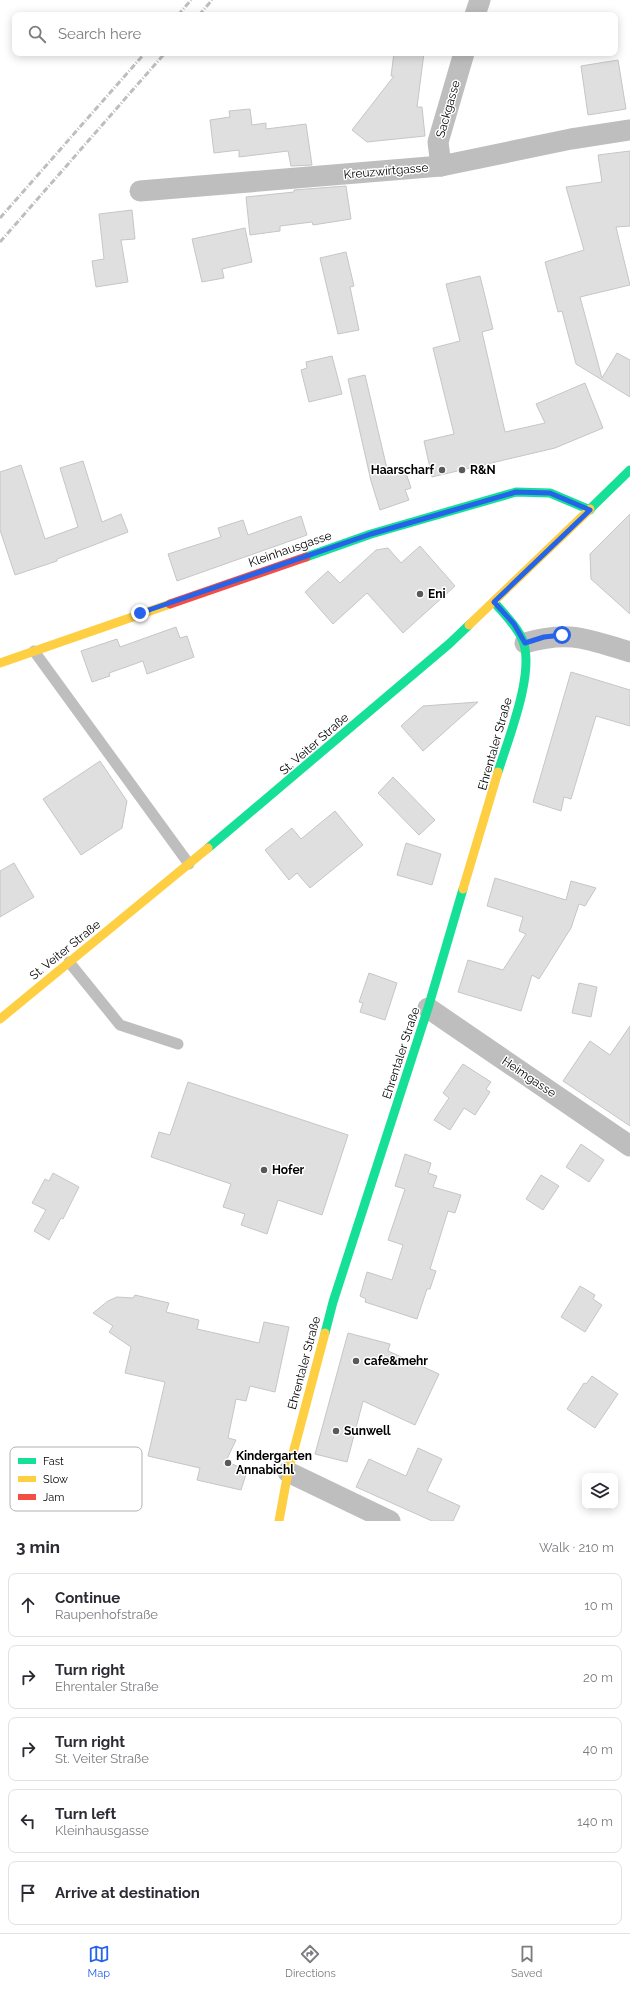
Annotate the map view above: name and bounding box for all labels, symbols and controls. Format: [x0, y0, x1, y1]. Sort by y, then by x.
search box [12, 12, 618, 56]
icon: search [26, 23, 48, 45]
text: Search here [58, 25, 141, 43]
street label: Sackgasse [433, 79, 463, 139]
street label: Kreuzwirtgasse [343, 160, 429, 182]
place label: Haarscharf [371, 463, 435, 477]
place label: R&N [470, 463, 496, 477]
marker: Haarscharf [437, 465, 447, 475]
marker: R&N [457, 465, 467, 475]
street label: Kleinhausgasse [247, 528, 333, 570]
place label: Eni [428, 587, 446, 601]
marker: Eni [415, 589, 425, 599]
route end [131, 604, 149, 622]
route start [553, 626, 571, 644]
street label: Ehrentaler Straße [475, 696, 515, 792]
street label: St. Veiter Straße [277, 710, 351, 778]
street label: St. Veiter Straße [27, 917, 103, 983]
street label: Ehrentaler Straße [380, 1005, 422, 1101]
street label: Heimgasse [499, 1054, 559, 1100]
place label: Hofer [272, 1163, 305, 1177]
marker: Hofer [259, 1165, 269, 1175]
street label: Ehrentaler Straße [285, 1315, 323, 1411]
place label: cafe&mehr [364, 1354, 428, 1368]
marker: cafe&mehr [351, 1356, 361, 1366]
place label: Sunwell [344, 1424, 391, 1438]
marker: Sunwell [331, 1426, 341, 1436]
legend [10, 1447, 142, 1511]
place label: Kindergarten Annabichl [236, 1449, 312, 1477]
text: Fast [43, 1455, 64, 1468]
marker: Kindergarten Annabichl [223, 1458, 233, 1468]
text: Slow [43, 1473, 68, 1486]
map controls [582, 1473, 618, 1509]
button: layers [582, 1473, 618, 1509]
text: Jam [43, 1491, 64, 1504]
text: 3 min [16, 1537, 60, 1557]
text: Walk · 210 m [539, 1540, 614, 1555]
text: Continue [55, 1589, 120, 1607]
icon: ahead [17, 1594, 39, 1616]
text: 10 m [584, 1598, 613, 1613]
text: Raupenhofstraße [55, 1607, 158, 1622]
text: Turn right [55, 1661, 125, 1679]
icon: right [17, 1666, 39, 1688]
text: 20 m [583, 1670, 613, 1685]
text: Ehrentaler Straße [55, 1679, 159, 1694]
text: Turn right [55, 1733, 125, 1751]
icon: right [17, 1738, 39, 1760]
text: 40 m [583, 1742, 613, 1757]
text: St. Veiter Straße [55, 1751, 149, 1766]
text: Turn left [55, 1805, 116, 1823]
icon: left [17, 1810, 39, 1832]
text: 140 m [577, 1814, 613, 1829]
text: Kleinhausgasse [55, 1823, 149, 1838]
icon: arrive [17, 1882, 39, 1904]
text: Arrive at destination [55, 1884, 200, 1902]
tab: Map [88, 1943, 110, 1980]
tab: Directions [285, 1943, 336, 1980]
tab: Saved [511, 1943, 542, 1980]

